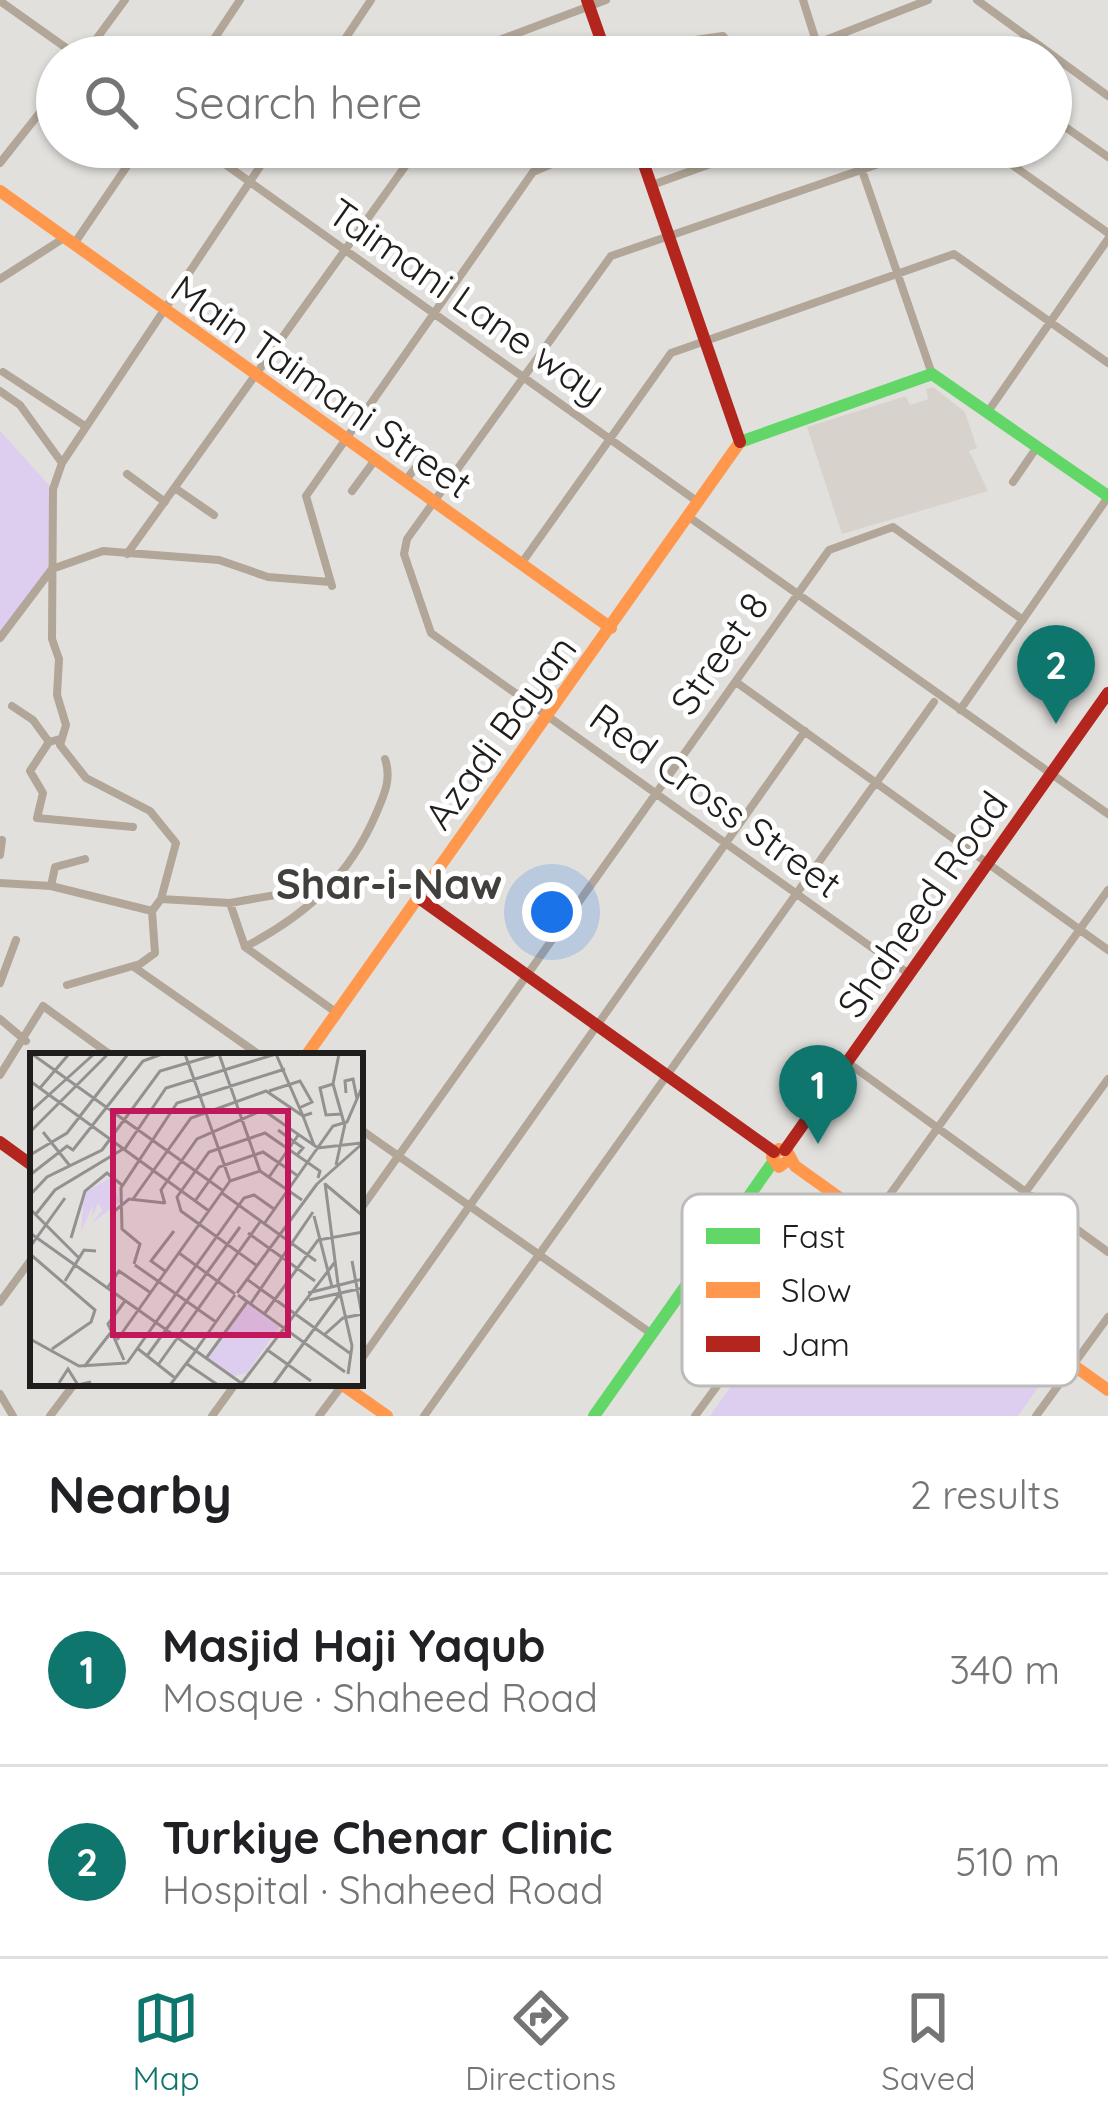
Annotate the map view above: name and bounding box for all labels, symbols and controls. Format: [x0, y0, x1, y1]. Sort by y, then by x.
search box [36, 36, 1072, 168]
icon: search [78, 69, 144, 135]
text: Search here [174, 74, 422, 130]
street label: Taimani Lane way [319, 187, 615, 415]
street label: Main Taimani Street [162, 264, 482, 508]
street label: Street 8 [659, 582, 779, 724]
pin: 2 [1017, 625, 1095, 724]
street label: Azadi Bayan [413, 626, 587, 838]
street label: Red Cross Street [581, 692, 851, 908]
street label: Shaheed Road [826, 781, 1018, 1027]
district label: Shar-i-Naw [276, 857, 502, 910]
your location [522, 882, 582, 942]
pin: 1 [779, 1045, 857, 1144]
inset map [30, 1053, 363, 1386]
legend [682, 1194, 1078, 1386]
text: Fast [781, 1215, 846, 1256]
text: Slow [781, 1269, 852, 1310]
text: Jam [781, 1323, 850, 1364]
text: Nearby [48, 1462, 232, 1526]
text: 2 results [910, 1470, 1060, 1519]
text: Masjid Haji Yaqub [162, 1617, 545, 1673]
text: 1 [79, 1645, 95, 1694]
text: 340 m [950, 1645, 1060, 1694]
text: Mosque · Shaheed Road [162, 1673, 598, 1722]
text: Turkiye Chenar Clinic [162, 1809, 612, 1865]
text: 2 [76, 1837, 98, 1886]
text: 510 m [955, 1837, 1060, 1886]
text: Hospital · Shaheed Road [162, 1865, 604, 1914]
tab: Map [133, 1985, 200, 2098]
tab: Directions [465, 1985, 616, 2098]
tab: Saved [881, 1985, 975, 2098]

